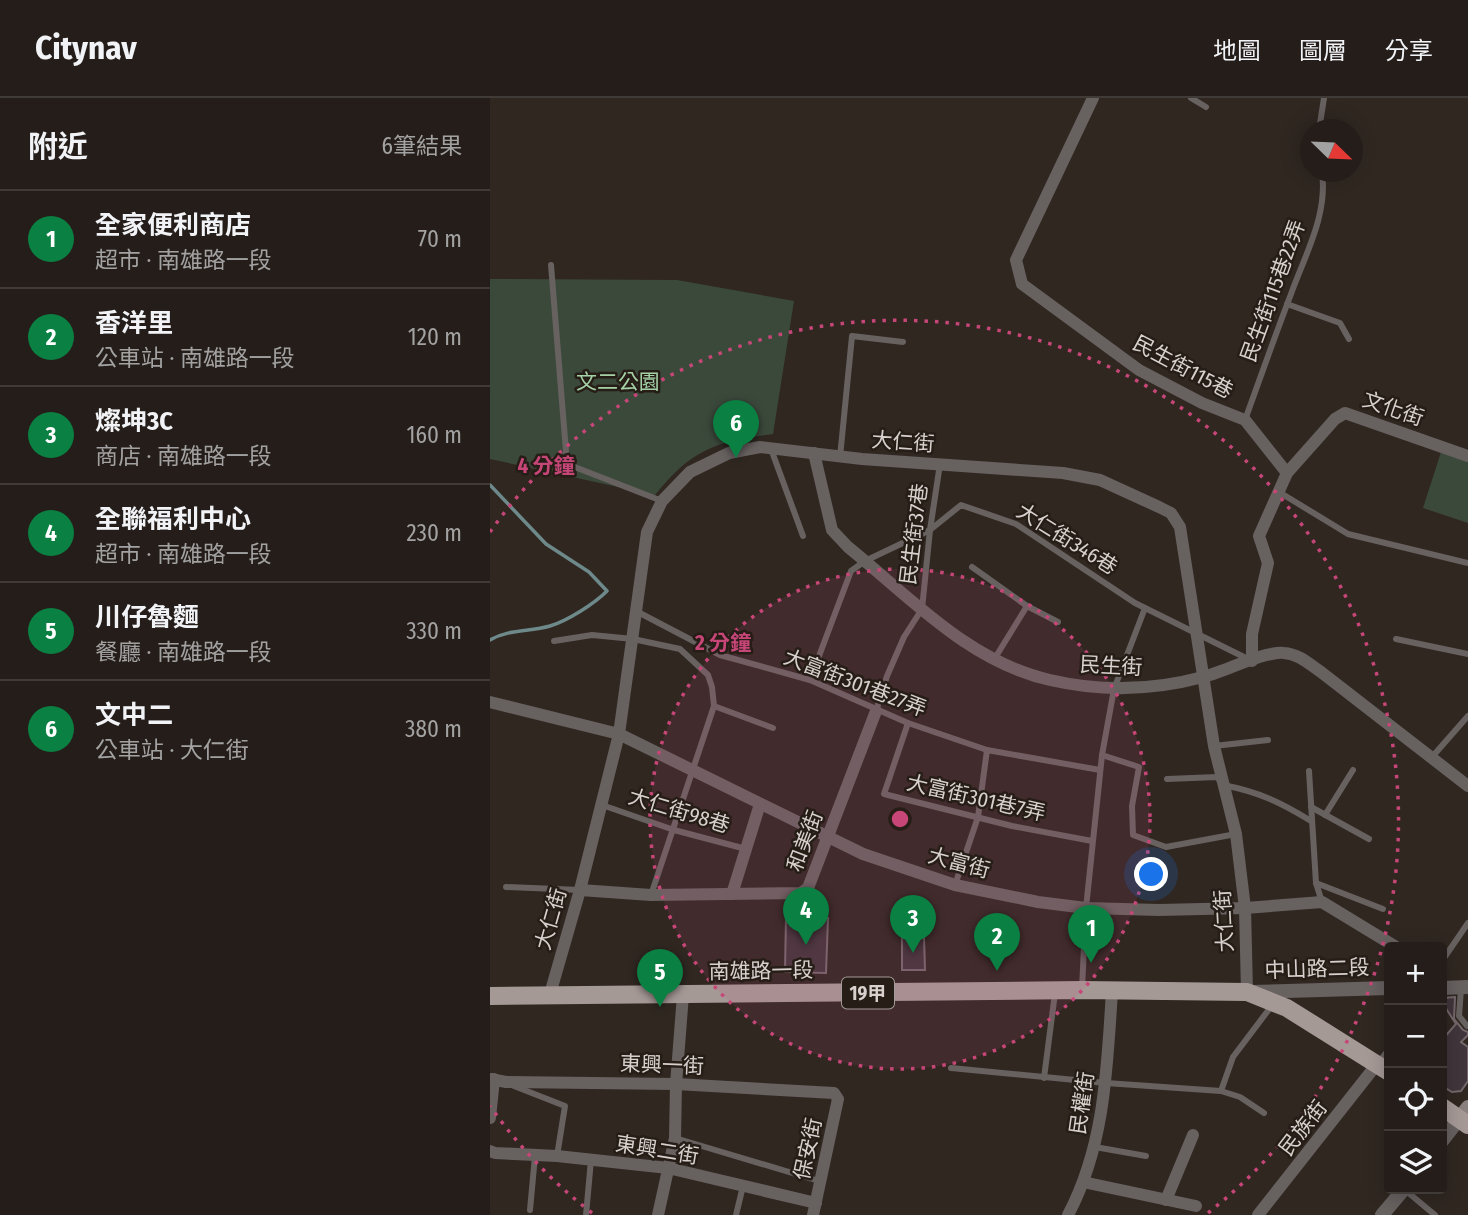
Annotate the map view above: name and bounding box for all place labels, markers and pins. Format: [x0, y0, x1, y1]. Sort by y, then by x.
pin: 6 [713, 400, 759, 458]
centre of rings [888, 807, 912, 831]
pin: 4 [783, 887, 829, 945]
pin: 3 [890, 895, 936, 953]
pin: 1 [1068, 905, 1114, 963]
pin: 2 [974, 913, 1020, 971]
pin: 5 [637, 949, 683, 1007]

